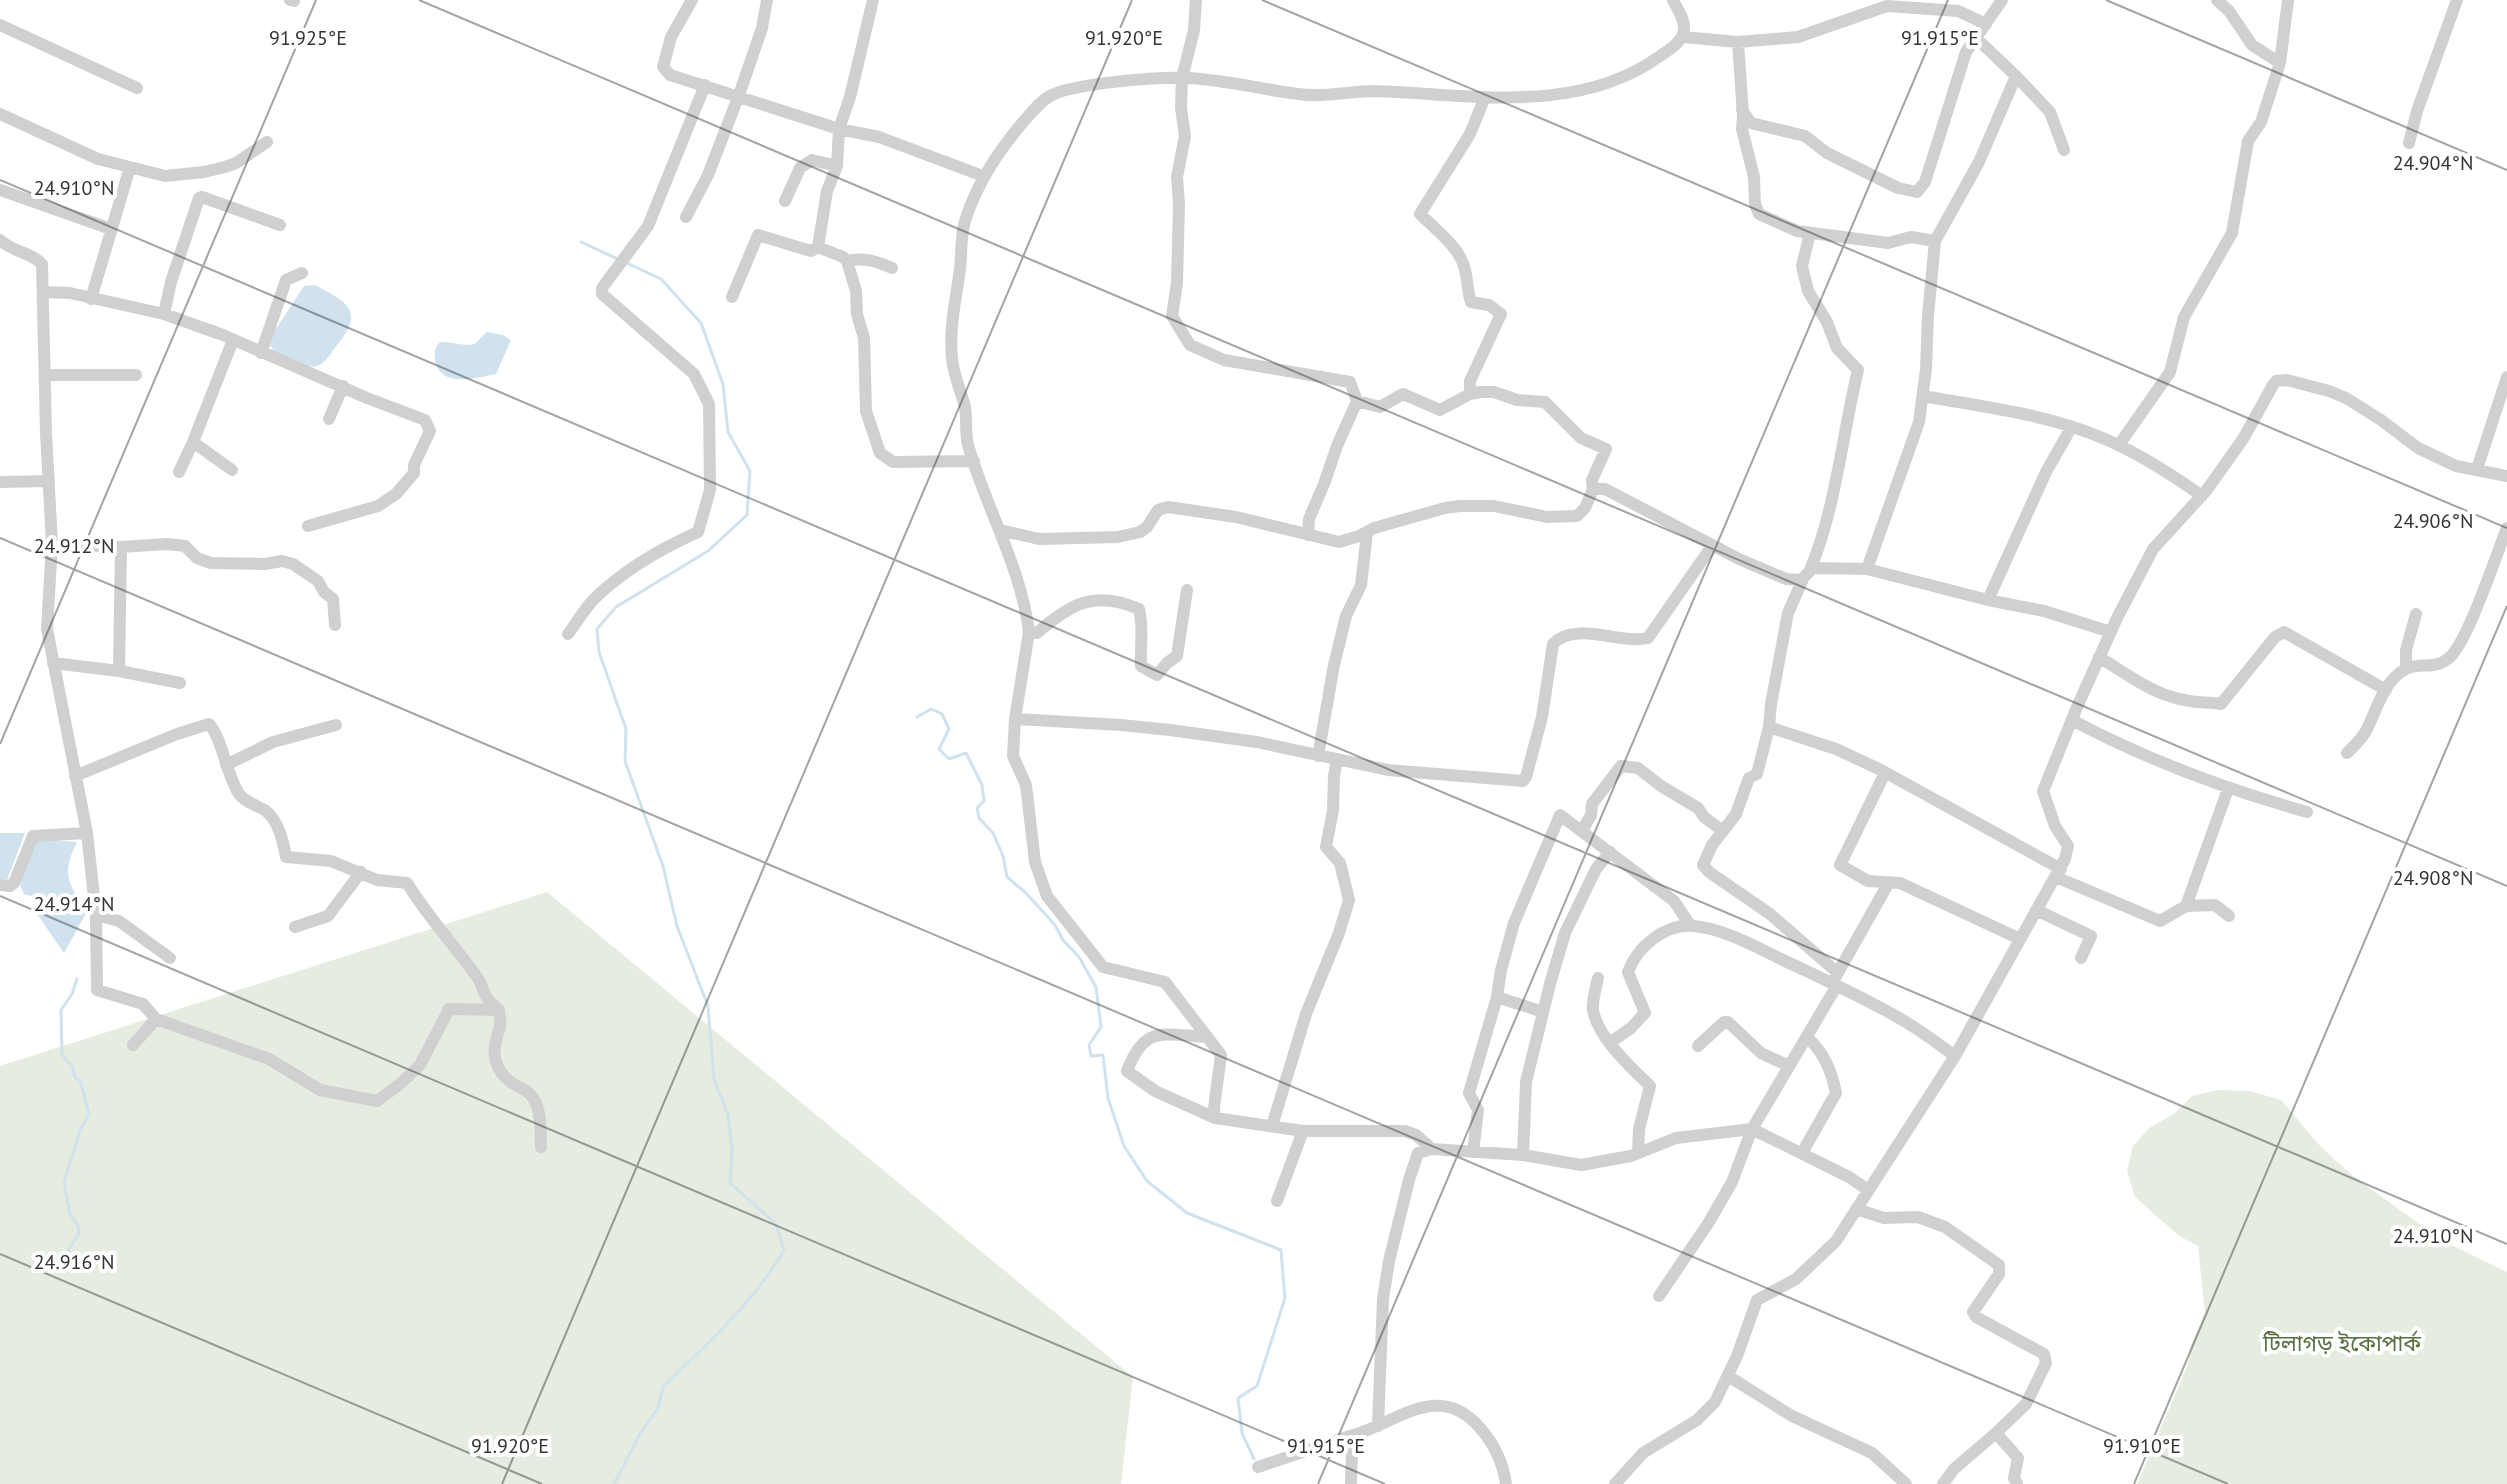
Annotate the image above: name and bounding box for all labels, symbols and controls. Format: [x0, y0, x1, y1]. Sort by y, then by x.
text: 91.925°E [269, 25, 347, 51]
text: 91.920°E [1085, 25, 1163, 51]
text: 91.915°E [1901, 25, 1979, 51]
text: 24.904°N [2393, 150, 2473, 176]
text: 24.910°N [34, 175, 114, 201]
text: 24.906°N [2393, 508, 2473, 534]
text: 24.912°N [34, 533, 114, 559]
text: 24.908°N [2393, 865, 2473, 891]
text: 24.914°N [34, 891, 114, 917]
text: 24.910°N [2393, 1223, 2473, 1249]
text: 24.916°N [34, 1249, 114, 1275]
park label: টিলাগড় ইকোপার্ক [2262, 1329, 2421, 1357]
text: 91.920°E [471, 1433, 549, 1459]
text: 91.915°E [1287, 1433, 1365, 1459]
text: 91.910°E [2103, 1433, 2181, 1459]

